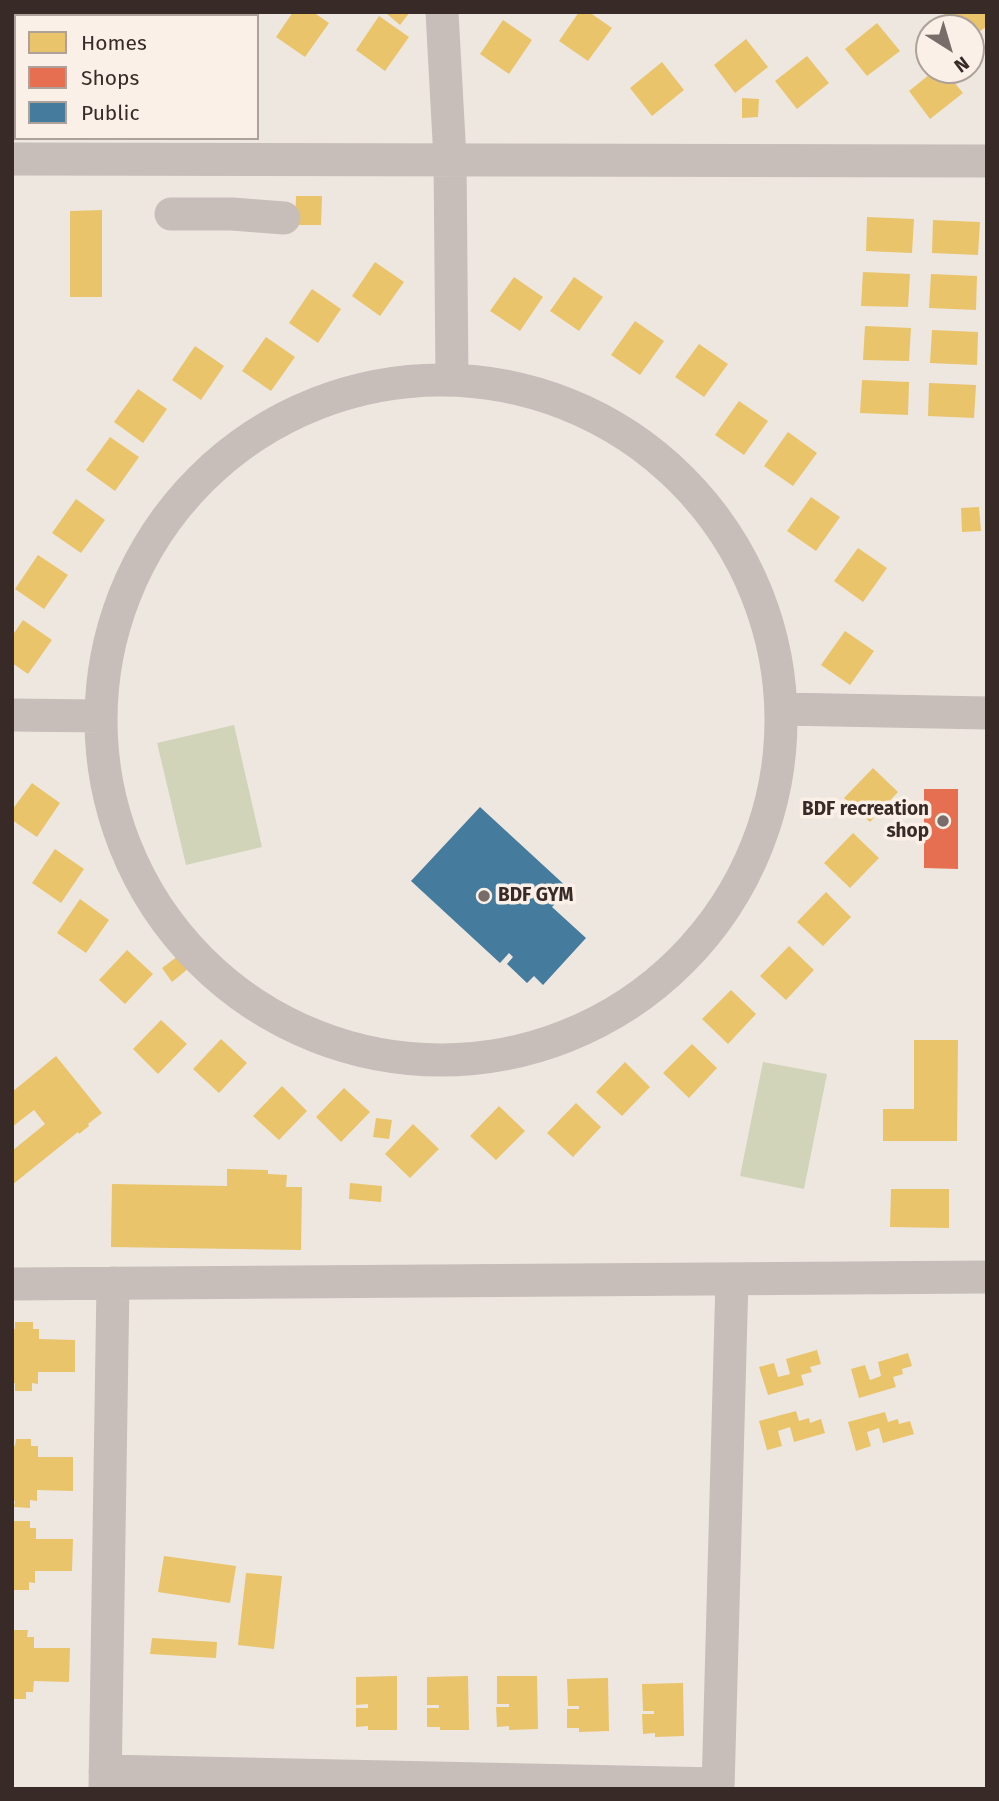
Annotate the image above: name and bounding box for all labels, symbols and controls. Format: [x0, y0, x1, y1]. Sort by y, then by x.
legend [14, 14, 259, 140]
north arrow [915, 14, 985, 84]
text: Homes [81, 30, 147, 56]
text: N [950, 52, 974, 78]
text: Shops [81, 65, 139, 91]
text: Public [81, 100, 139, 126]
place label: BDF recreation shop [802, 799, 929, 843]
marker: BDF recreation shop [935, 813, 951, 829]
place label: BDF GYM [498, 885, 573, 907]
marker: BDF GYM [476, 888, 492, 904]

